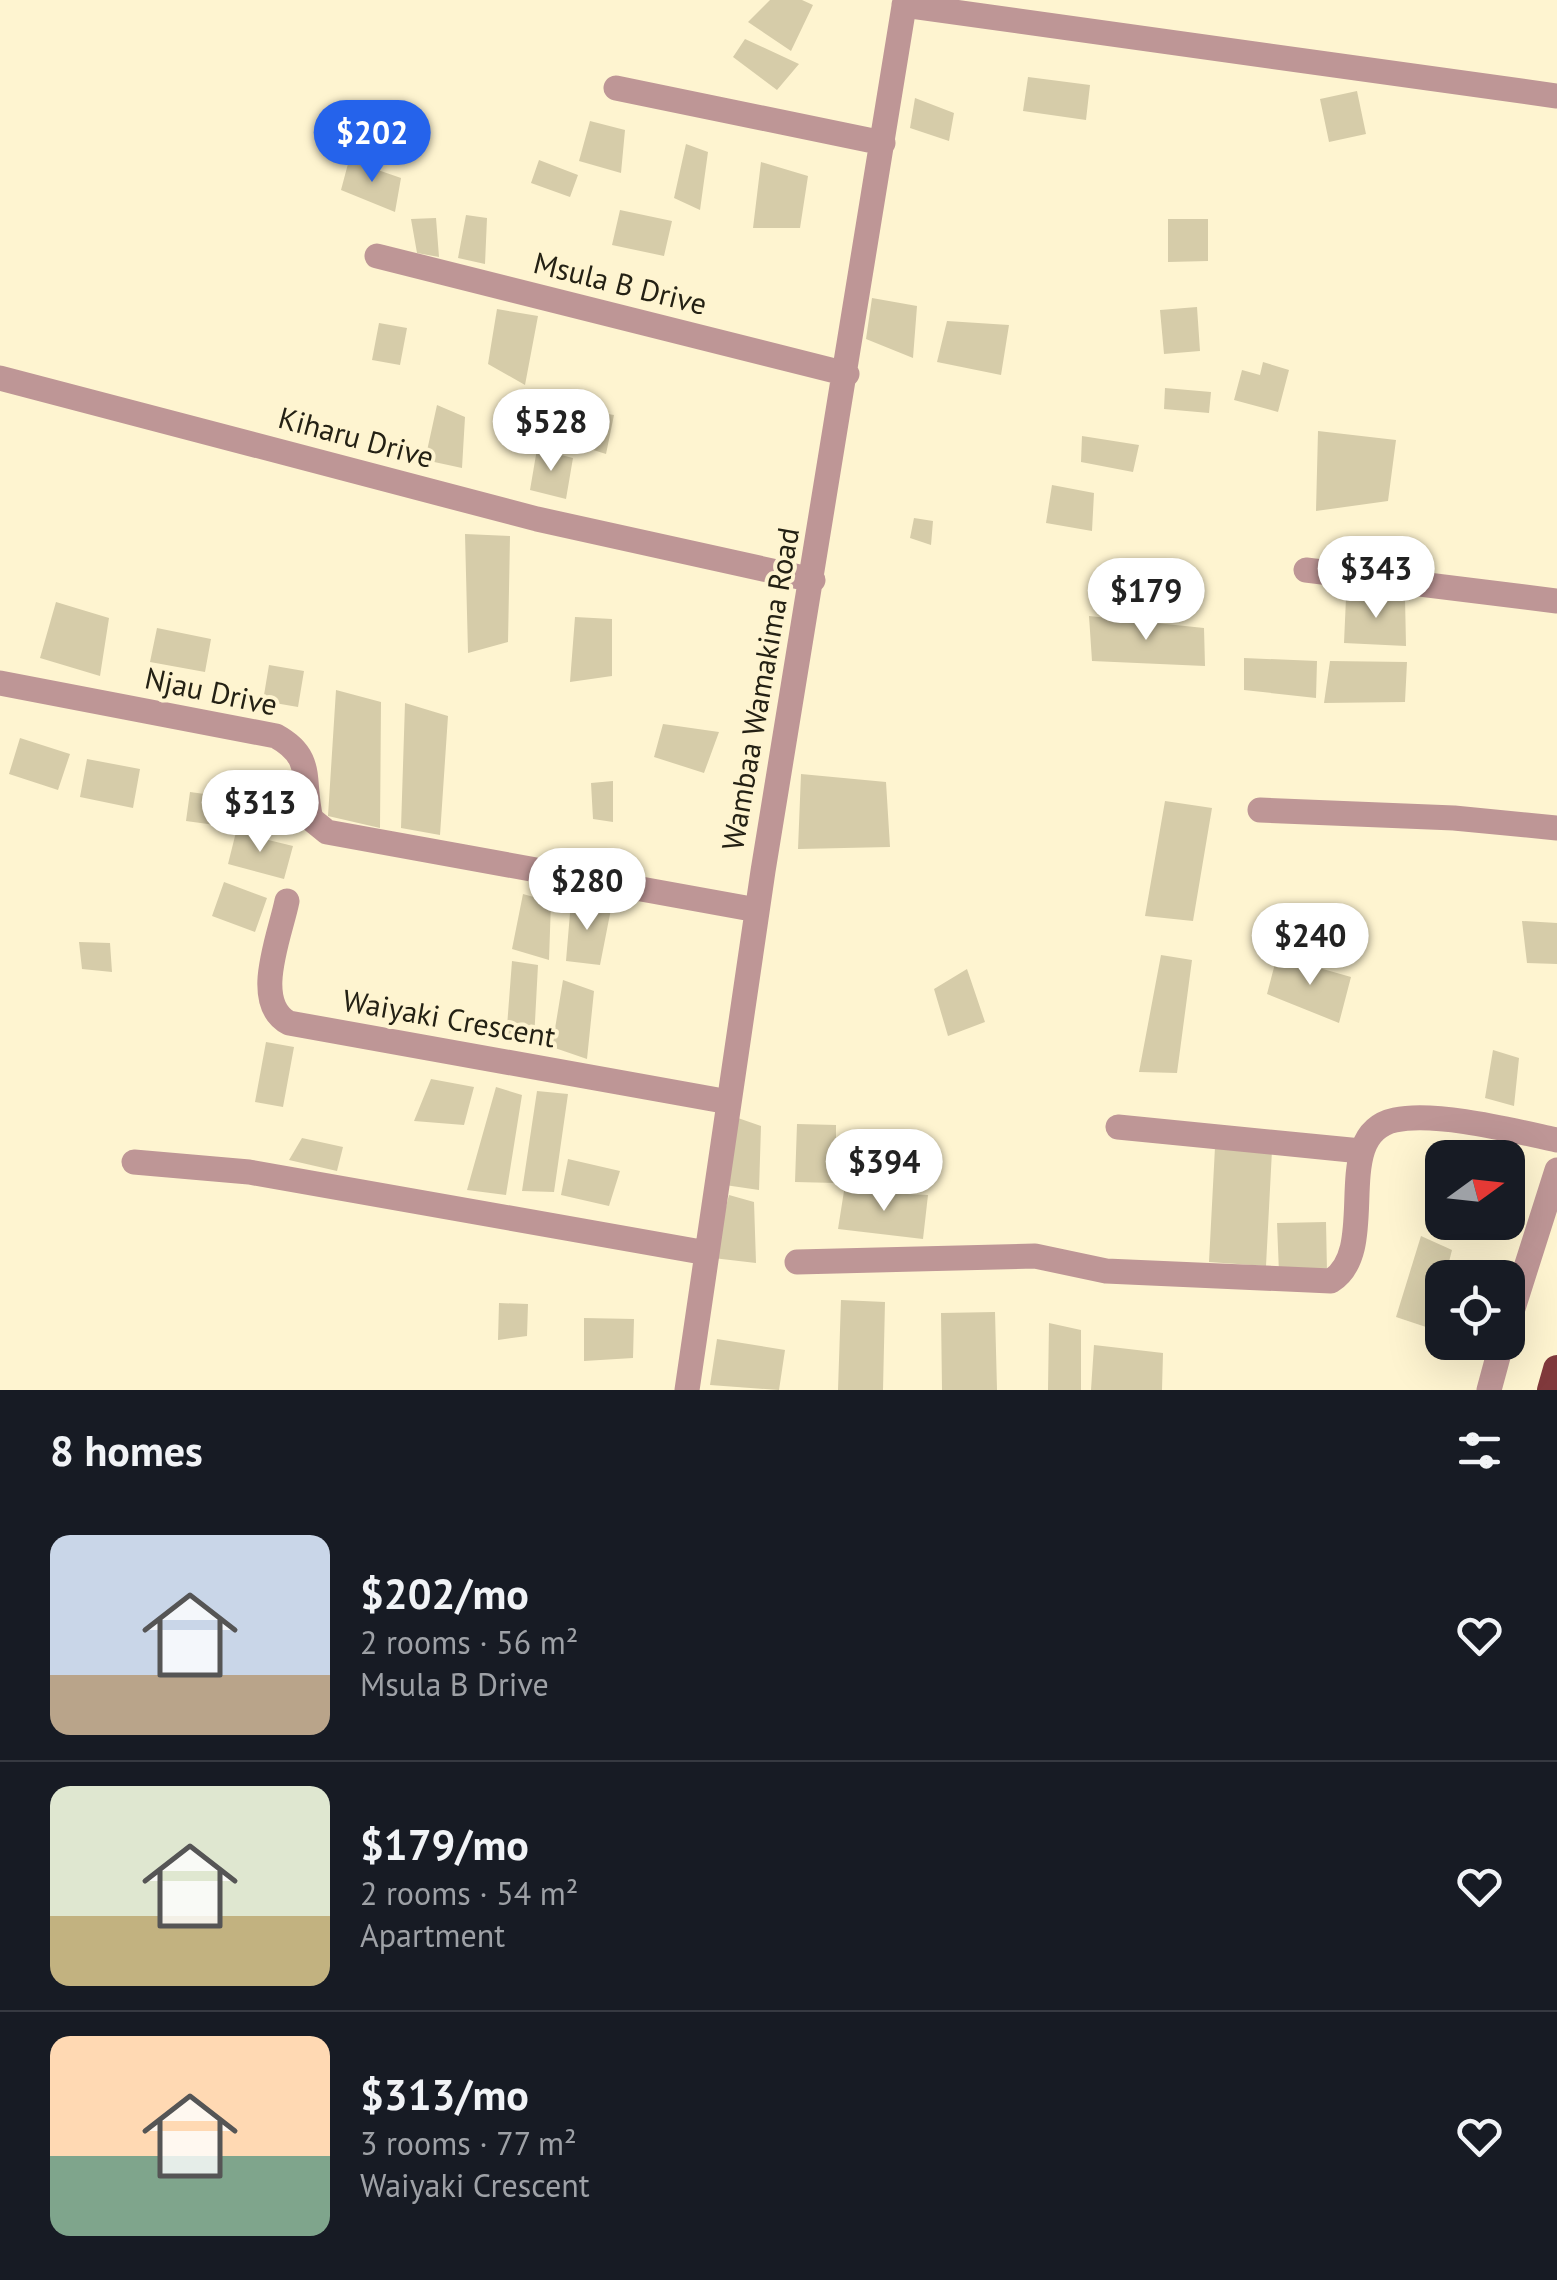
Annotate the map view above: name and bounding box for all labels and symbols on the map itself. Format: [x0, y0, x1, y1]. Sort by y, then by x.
pin: $202 [313, 100, 431, 185]
street label: Msula B Drive [530, 242, 711, 323]
pin: $528 [492, 389, 610, 474]
street label: Kiharu Drive [274, 397, 438, 476]
street label: Wambaa Wamakima Road [712, 524, 807, 853]
pin: $343 [1317, 536, 1435, 621]
pin: $179 [1087, 558, 1205, 643]
street label: Njau Drive [141, 657, 281, 724]
pin: $313 [201, 770, 319, 855]
pin: $280 [528, 848, 646, 933]
pin: $240 [1251, 903, 1369, 988]
street label: Waiyaki Crescent [340, 980, 559, 1055]
pin: $394 [825, 1129, 943, 1214]
north arrow [1425, 1140, 1525, 1240]

